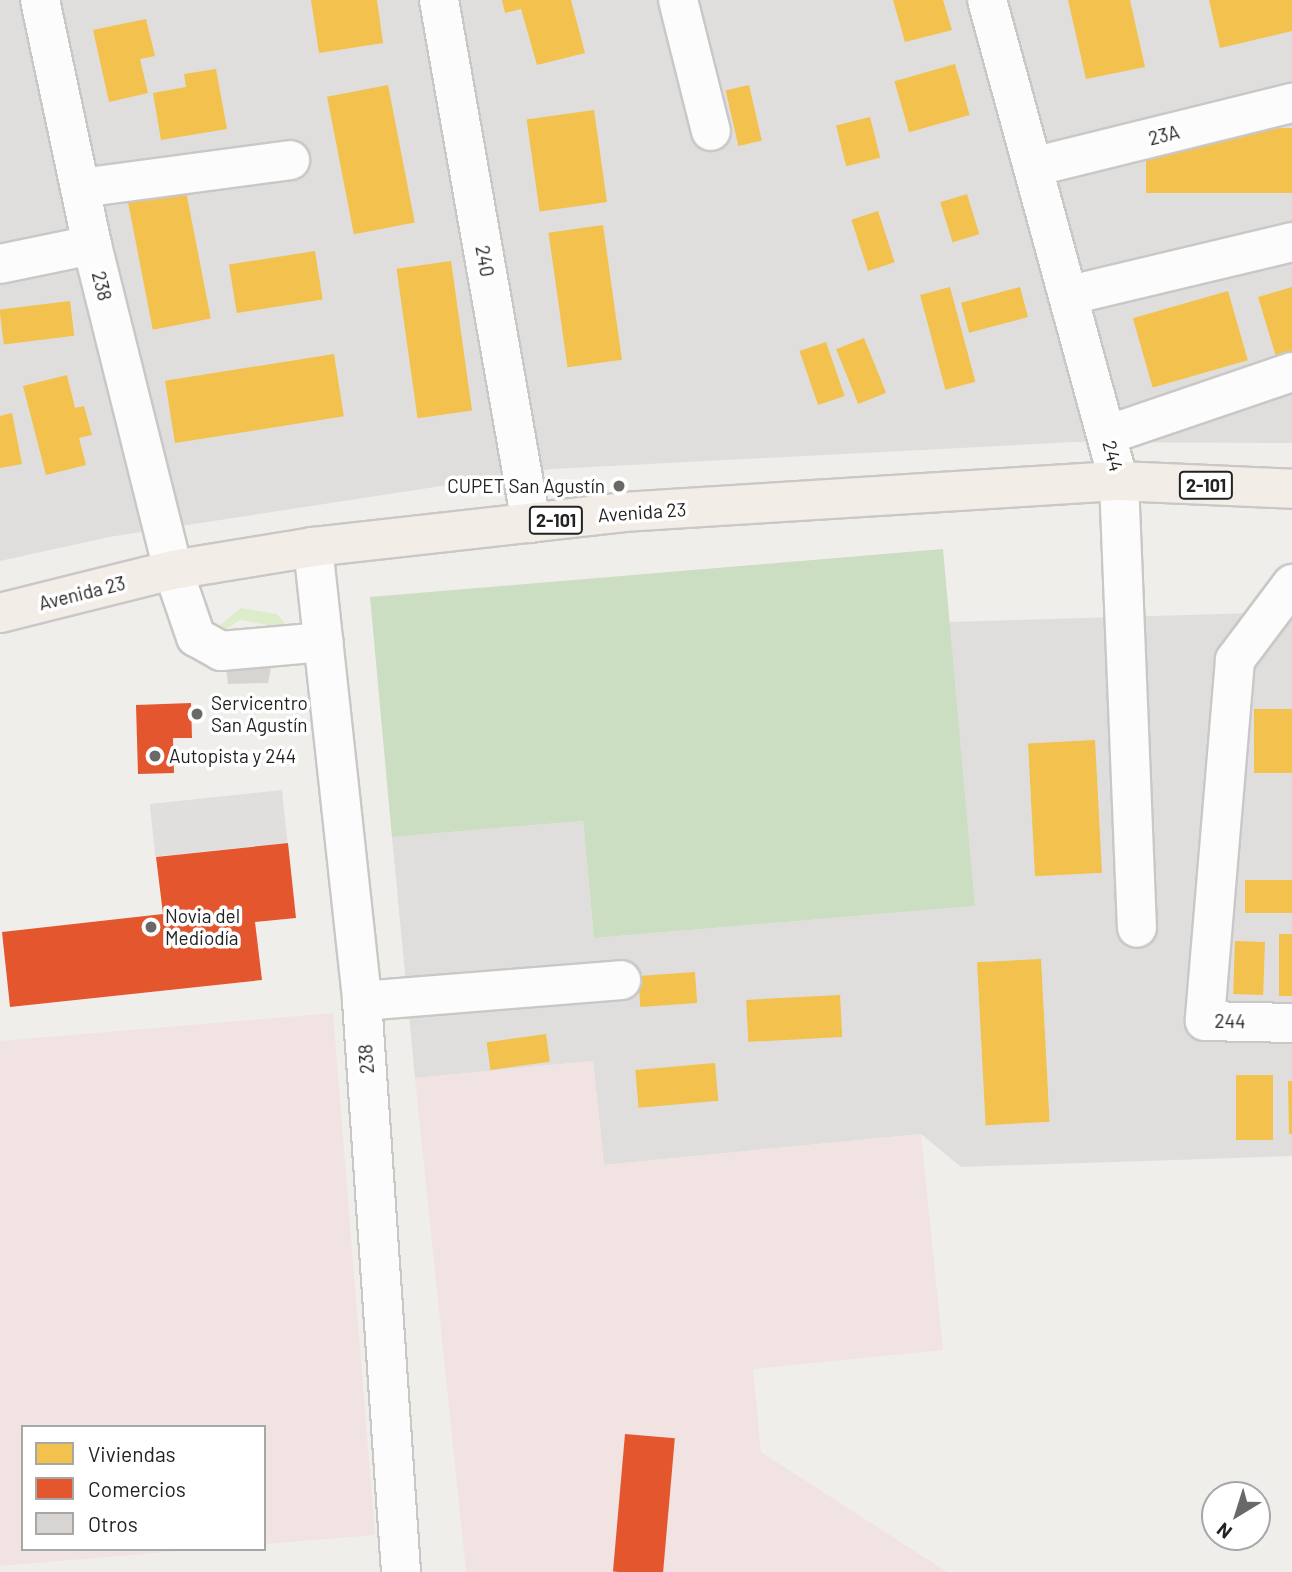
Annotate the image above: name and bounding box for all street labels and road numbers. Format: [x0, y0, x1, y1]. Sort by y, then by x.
street label: 23A [1146, 120, 1182, 150]
street label: 240 [471, 244, 499, 278]
street label: 238 [87, 269, 117, 303]
street label: 244 [1098, 438, 1128, 474]
road number: 2-101 [1178, 471, 1234, 500]
street label: Avenida 23 [597, 498, 687, 526]
road number: 2-101 [528, 506, 584, 534]
street label: Avenida 23 [36, 571, 128, 615]
street label: 244 [1214, 1009, 1246, 1033]
street label: 238 [354, 1043, 378, 1075]

